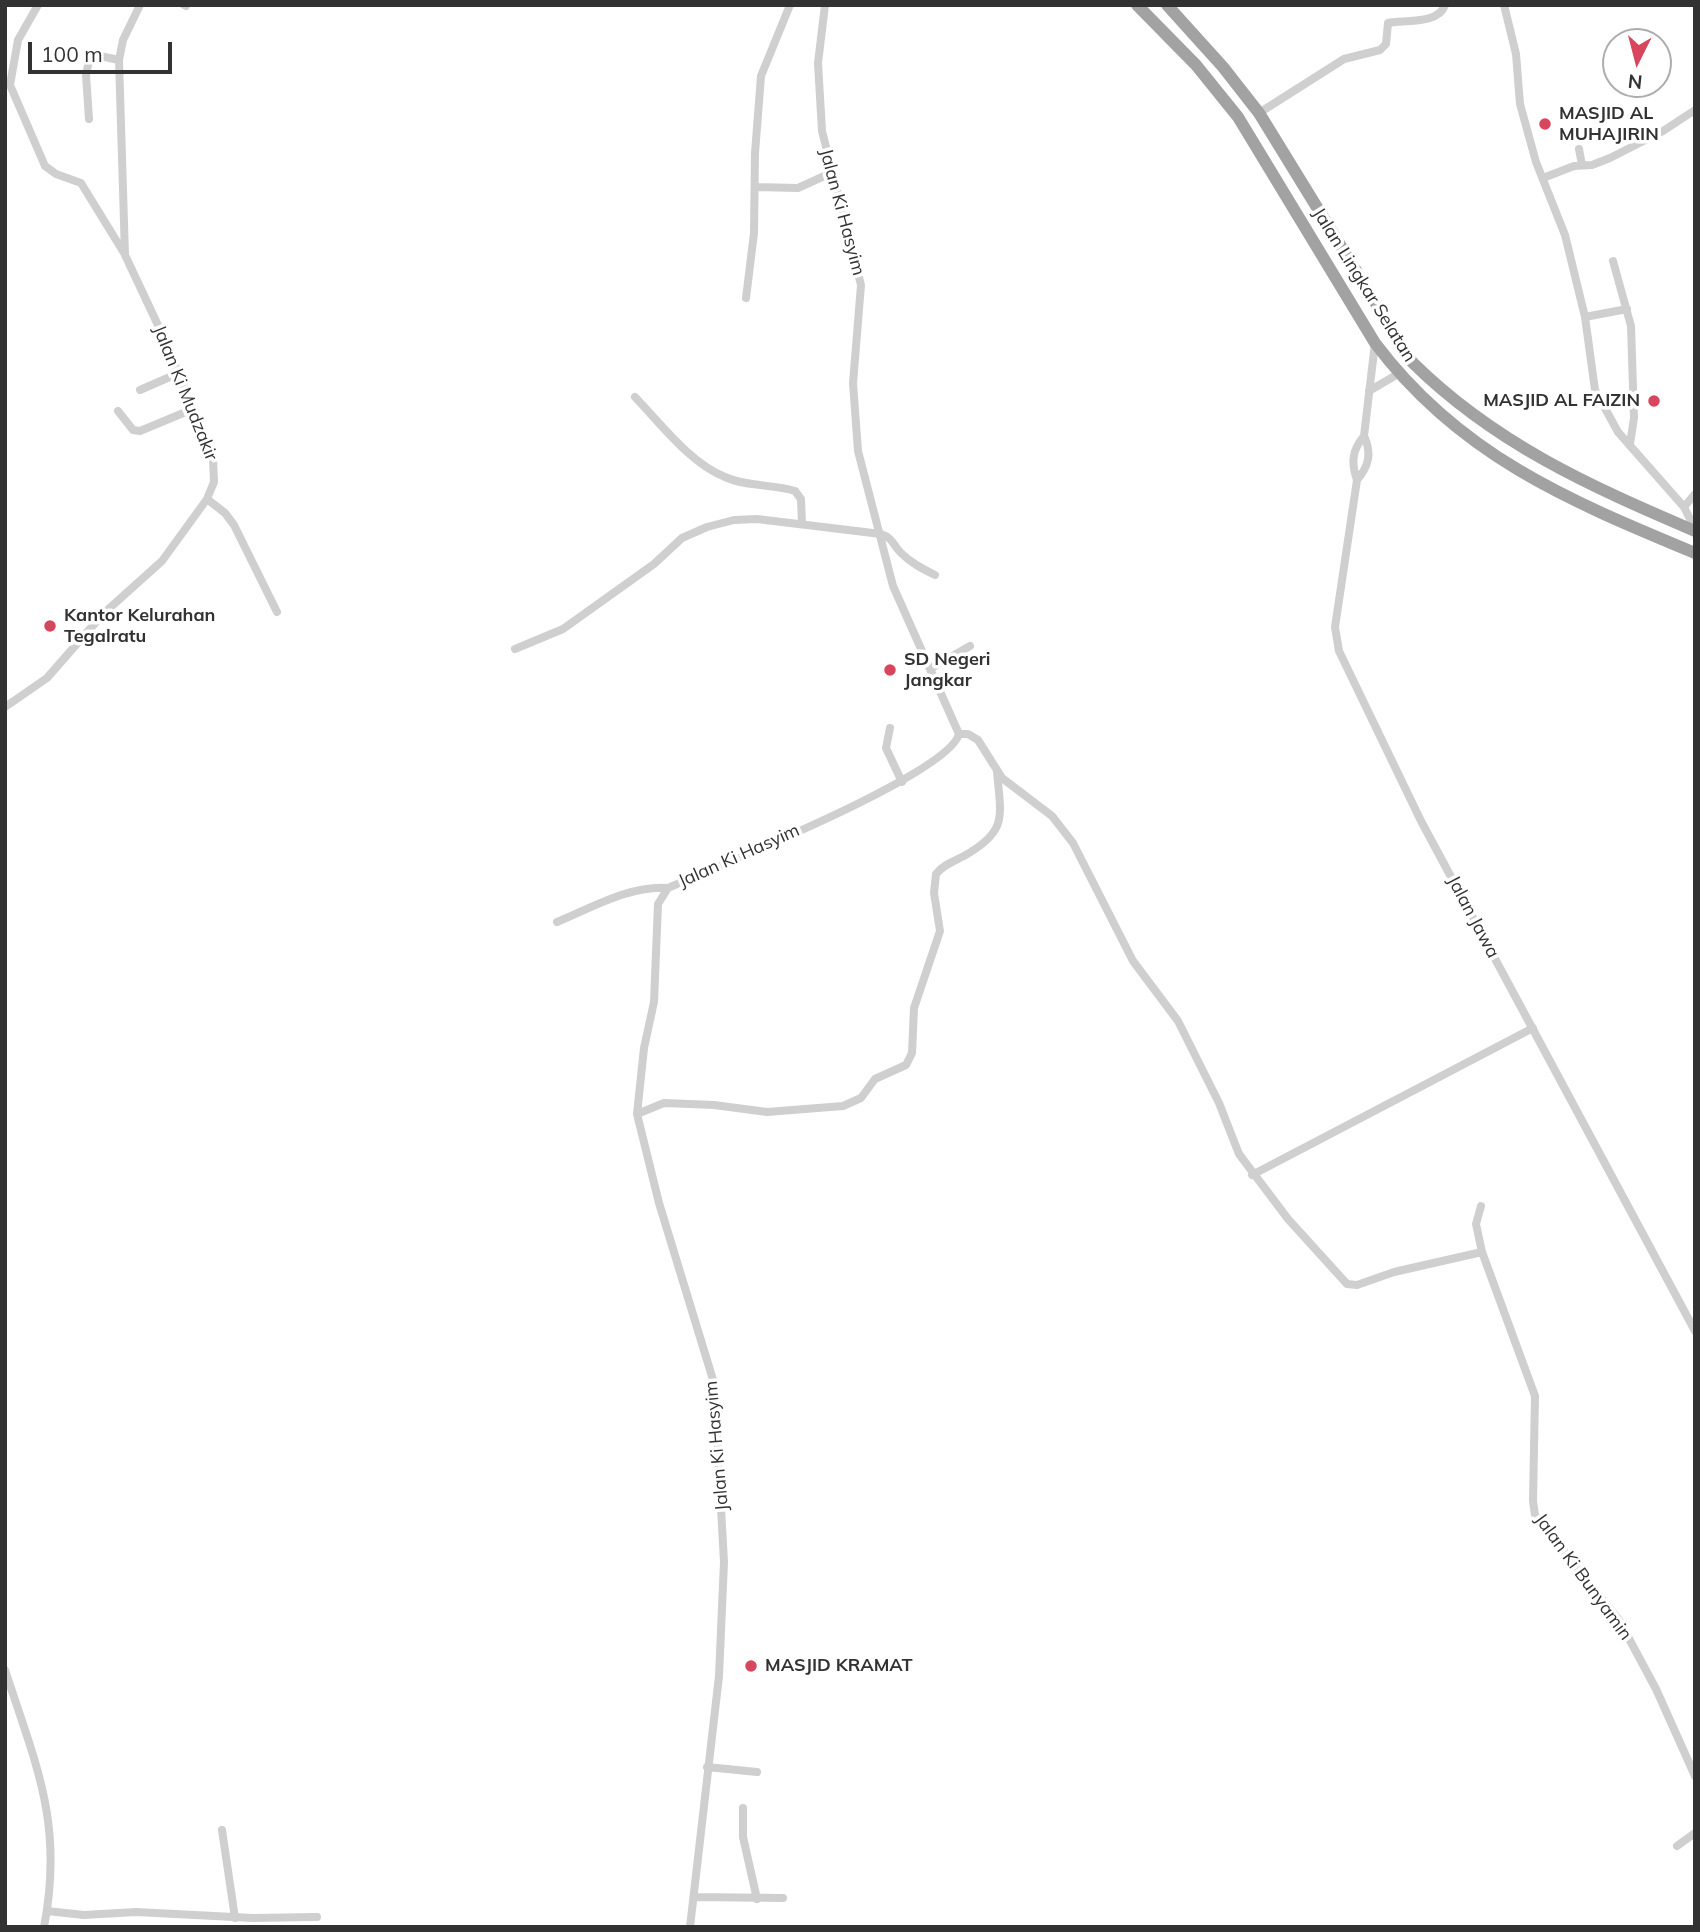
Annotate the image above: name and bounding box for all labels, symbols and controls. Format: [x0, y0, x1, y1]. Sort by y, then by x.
scale bar [32, 28, 175, 72]
north arrow [1602, 28, 1672, 98]
text: 100 m [41, 41, 103, 67]
text: N [1627, 69, 1643, 95]
place label: MASJID AL MUHAJIRIN [1559, 103, 1659, 146]
marker: MASJID AL MUHAJIRIN [1537, 116, 1553, 132]
street label: Jalan Ki Hasyim [815, 146, 869, 278]
street label: Jalan Lingkar Selatan [1308, 204, 1420, 366]
street label: Jalan Ki Mudzakir [148, 322, 222, 464]
place label: MASJID AL FAIZIN [1483, 390, 1640, 412]
marker: MASJID AL FAIZIN [1646, 393, 1662, 409]
place label: Kantor Kelurahan Tegalratu [64, 605, 215, 648]
marker: Kantor Kelurahan Tegalratu [42, 618, 58, 634]
place label: SD Negeri Jangkar [904, 649, 991, 692]
marker: SD Negeri Jangkar [882, 662, 898, 678]
street label: Jalan Ki Hasyim [675, 820, 803, 892]
street label: Jalan Jawa [1442, 872, 1504, 962]
street label: Jalan Ki Hasyim [701, 1380, 733, 1512]
street label: Jalan Ki Bunyamin [1530, 1509, 1636, 1645]
place label: MASJID KRAMAT [765, 1655, 913, 1677]
marker: MASJID KRAMAT [743, 1658, 759, 1674]

